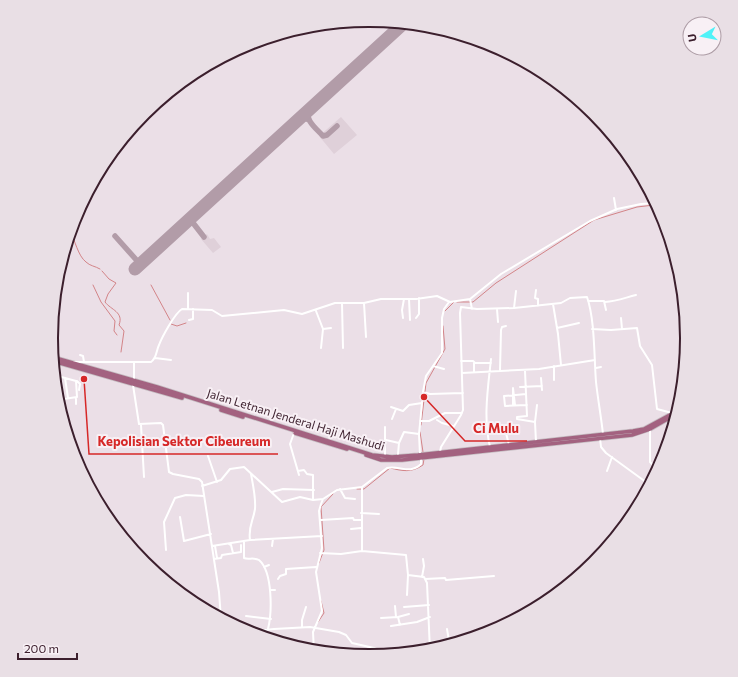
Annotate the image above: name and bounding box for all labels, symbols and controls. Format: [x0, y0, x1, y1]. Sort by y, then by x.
north arrow [682, 16, 722, 56]
text: U [685, 33, 699, 43]
street label: Jalan Letnan Jenderal Haji Mashudi [205, 385, 387, 454]
callout: Ci Mulu [465, 416, 527, 441]
text: Ci Mulu [473, 420, 519, 436]
callout: Kepolisian Sektor Cibeureum [89, 429, 278, 454]
text: Kepolisian Sektor Cibeureum [98, 433, 270, 449]
scale bar [18, 635, 77, 661]
text: 200 m [24, 641, 59, 655]

